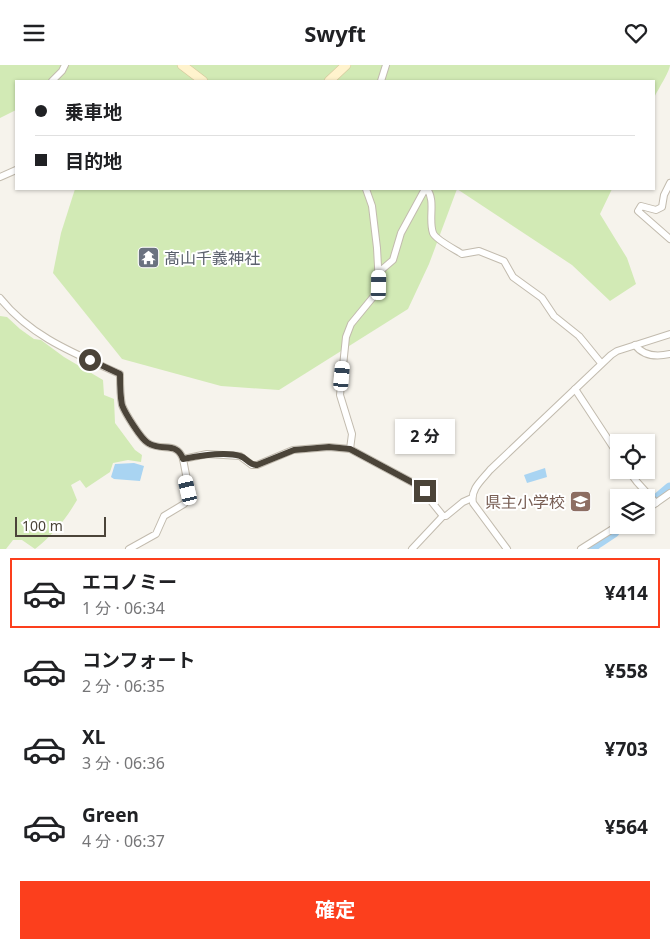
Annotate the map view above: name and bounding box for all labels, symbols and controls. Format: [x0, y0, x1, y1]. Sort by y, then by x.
text: Swyft [304, 18, 366, 48]
icon: menu [20, 19, 48, 47]
icon: heart [622, 19, 650, 47]
text: 乗車地 [65, 99, 122, 125]
text: 目的地 [65, 148, 122, 174]
temple icon: 髙山千義神社 [136, 246, 160, 270]
place label: 髙山千義神社 [164, 247, 260, 269]
car [371, 270, 386, 300]
route start [79, 349, 101, 371]
car [333, 360, 350, 392]
callout: 2 分 [395, 419, 455, 453]
text: 2 分 [410, 425, 440, 447]
map controls [610, 434, 655, 534]
button: locate [610, 434, 655, 479]
car [177, 474, 198, 506]
route end [414, 480, 436, 502]
button: layers [610, 489, 655, 534]
school or university icon: 県主小学校 [569, 490, 593, 514]
place label: 県主小学校 [485, 491, 565, 513]
scale bar [15, 514, 106, 537]
text: 100 m [22, 516, 63, 535]
text: エコノミー [82, 569, 177, 595]
icon: car [22, 571, 67, 616]
text: ¥414 [605, 580, 648, 606]
text: 1 分 · 06:34 [82, 597, 165, 619]
text: コンフォート [82, 647, 195, 673]
icon: car [22, 649, 67, 694]
text: ¥558 [605, 658, 648, 684]
text: 2 分 · 06:35 [82, 675, 165, 697]
text: XL [82, 724, 105, 750]
icon: car [22, 727, 67, 772]
text: ¥703 [605, 736, 648, 762]
text: 3 分 · 06:36 [82, 752, 165, 774]
text: Green [82, 802, 139, 828]
icon: car [22, 805, 67, 850]
text: ¥564 [605, 814, 648, 840]
text: 4 分 · 06:37 [82, 830, 165, 852]
button: 確定 [20, 881, 650, 939]

